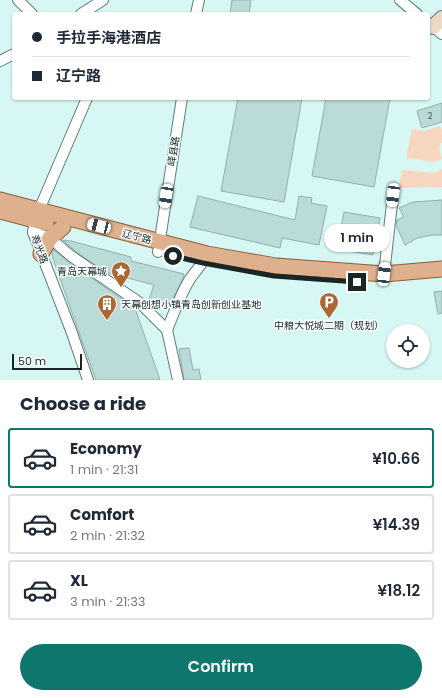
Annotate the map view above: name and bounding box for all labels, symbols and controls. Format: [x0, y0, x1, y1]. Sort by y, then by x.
text: 手拉手海港酒店 [56, 27, 161, 48]
text: 辽宁路 [56, 65, 101, 86]
house number: 2 [428, 111, 433, 122]
street label: 峄县路 [164, 135, 183, 167]
car [386, 182, 400, 208]
car [158, 183, 174, 209]
car [86, 217, 112, 235]
callout: 1 min [324, 224, 390, 252]
street label: 辽宁路 [120, 225, 153, 248]
text: 1 min [340, 228, 374, 247]
street label: 寿光路 [27, 233, 52, 266]
route start [164, 247, 182, 265]
place icon: 青岛天幕城 [110, 260, 132, 288]
car [377, 261, 391, 287]
place label: 青岛天幕城 [57, 264, 107, 279]
route end [348, 273, 366, 291]
parking icon: 中粮大悦城二期（规划） [318, 291, 340, 319]
building icon: 天幕创想小镇青岛创新创业基地 [96, 293, 118, 321]
place label: 天幕创想小镇青岛创新创业基地 [121, 297, 262, 312]
place label: 中粮大悦城二期（规划） [274, 318, 384, 333]
map controls [386, 324, 430, 368]
button: locate [386, 324, 430, 368]
scale bar [12, 352, 82, 371]
text: 50 m [18, 353, 46, 369]
text: Choose a ride [20, 391, 146, 416]
text: Economy [70, 438, 142, 459]
icon: car [22, 440, 58, 476]
text: ¥10.66 [372, 448, 420, 469]
text: 1 min · 21:31 [70, 460, 138, 479]
text: Comfort [70, 504, 134, 525]
icon: car [22, 506, 58, 542]
text: ¥14.39 [373, 514, 420, 535]
text: 2 min · 21:32 [70, 526, 145, 545]
text: XL [70, 570, 88, 591]
icon: car [22, 572, 58, 608]
text: ¥18.12 [377, 580, 420, 601]
text: 3 min · 21:33 [70, 592, 145, 611]
button: Confirm [20, 644, 422, 690]

